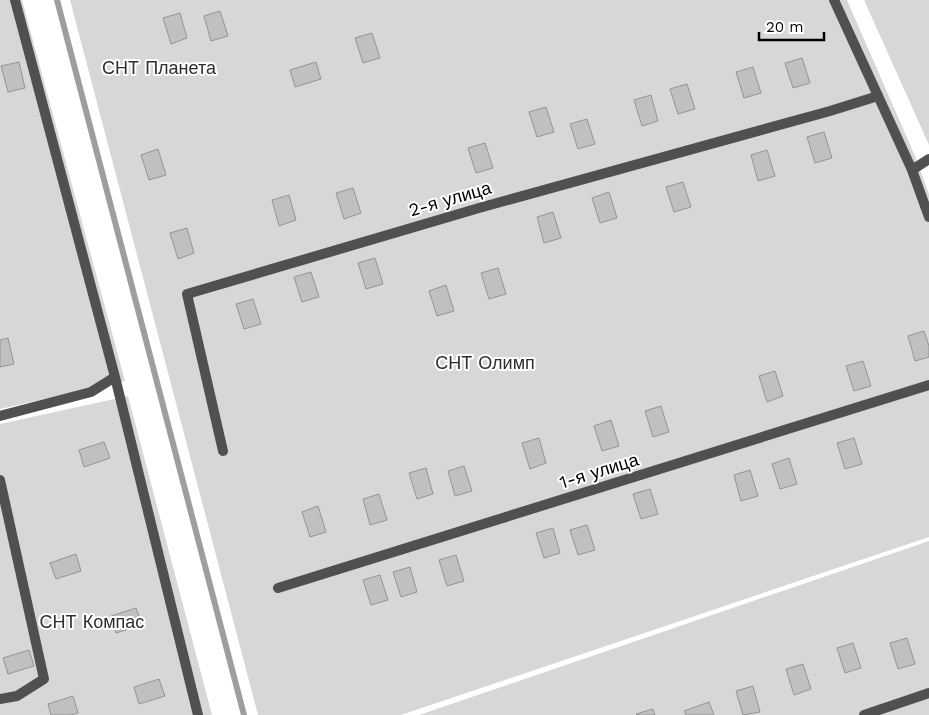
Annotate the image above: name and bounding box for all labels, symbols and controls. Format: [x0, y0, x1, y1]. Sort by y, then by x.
scale bar [759, 10, 824, 42]
text: 20 m [766, 18, 804, 36]
park label: СНТ Планета [102, 57, 217, 78]
street label: 2-я улица [406, 176, 494, 220]
park label: СНТ Олимп [435, 352, 535, 373]
street label: 1-я улица [557, 448, 642, 492]
park label: СНТ Компас [40, 611, 144, 632]

